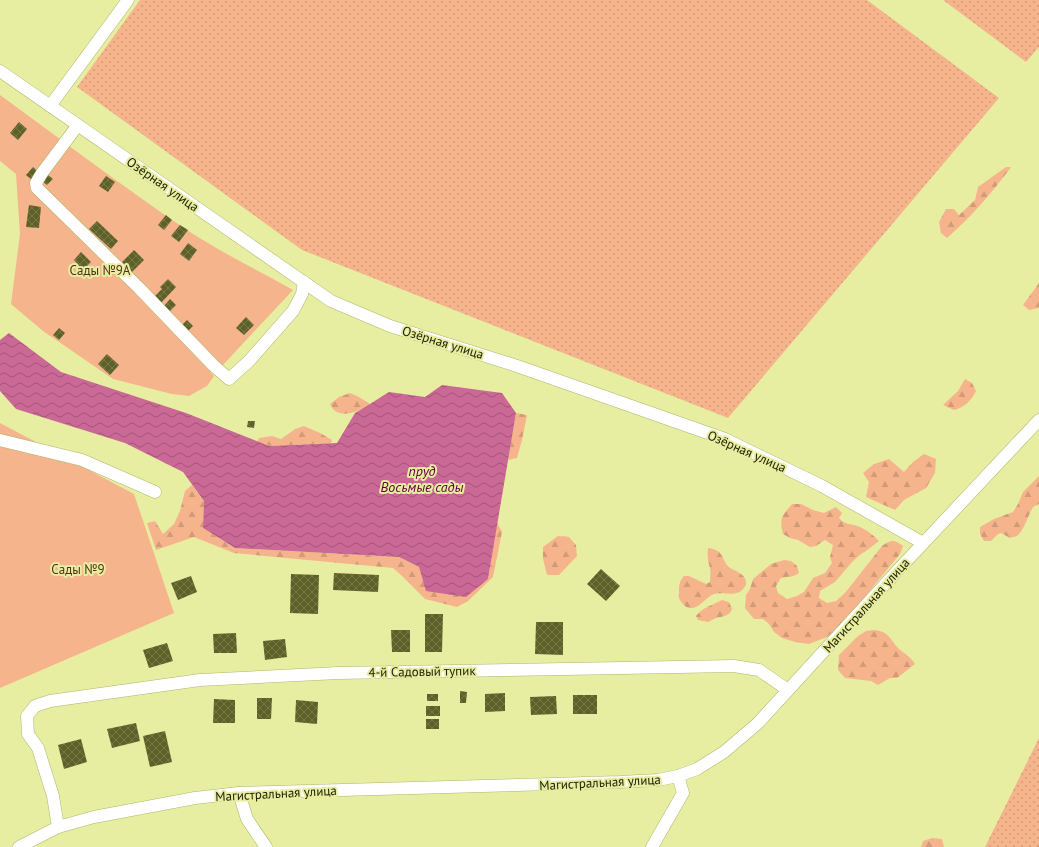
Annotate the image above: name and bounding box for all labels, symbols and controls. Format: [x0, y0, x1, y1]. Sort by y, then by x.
street label: Озёрная улица [123, 153, 202, 216]
park label: Сады №9А [70, 262, 131, 279]
street label: Озёрная улица [400, 322, 486, 363]
street label: Озёрная улица [705, 427, 789, 476]
water label: пруд Восьмые сады [381, 462, 464, 496]
street label: Магистральная улица [819, 554, 913, 656]
park label: Сады №9 [51, 561, 105, 578]
street label: 4-й Садовый тупик [368, 662, 476, 681]
street label: Магистральная улица [539, 771, 661, 794]
street label: Магистральная улица [215, 782, 337, 805]

